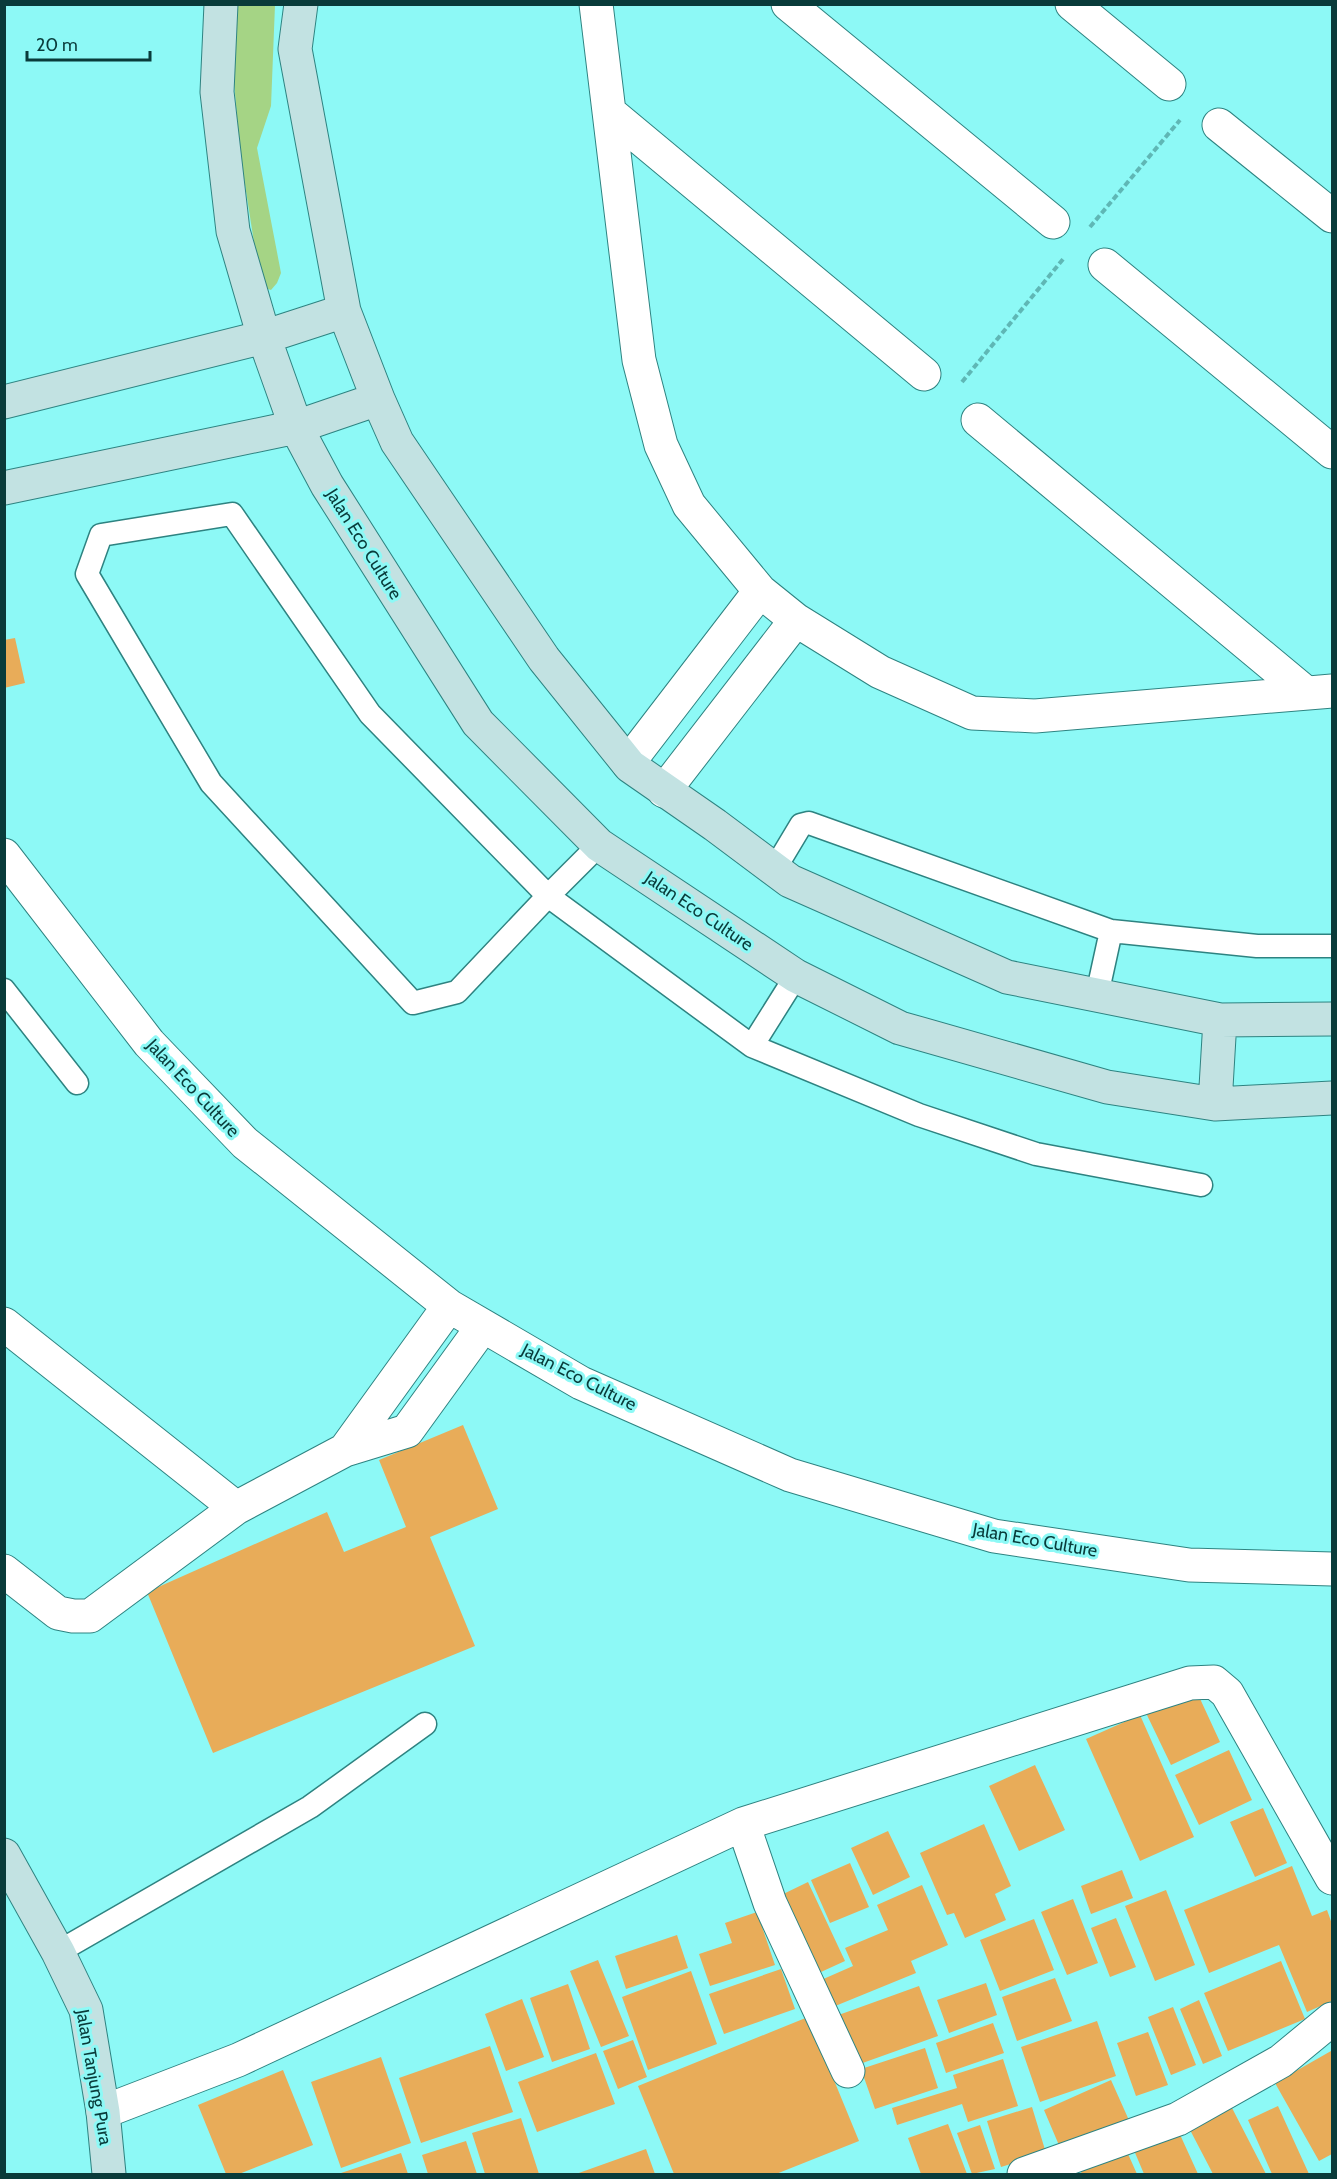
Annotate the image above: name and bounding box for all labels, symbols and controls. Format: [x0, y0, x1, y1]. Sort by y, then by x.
scale bar [27, 24, 150, 62]
text: 20 m [36, 34, 78, 56]
street label: Jalan Eco Culture [321, 484, 407, 603]
street label: Jalan Eco Culture [640, 866, 758, 955]
street label: Jalan Eco Culture [141, 1034, 244, 1142]
street label: Jalan Eco Culture [517, 1338, 640, 1415]
street label: Jalan Eco Culture [970, 1518, 1099, 1562]
street label: Jalan Tanjung Pura [71, 2006, 117, 2147]

